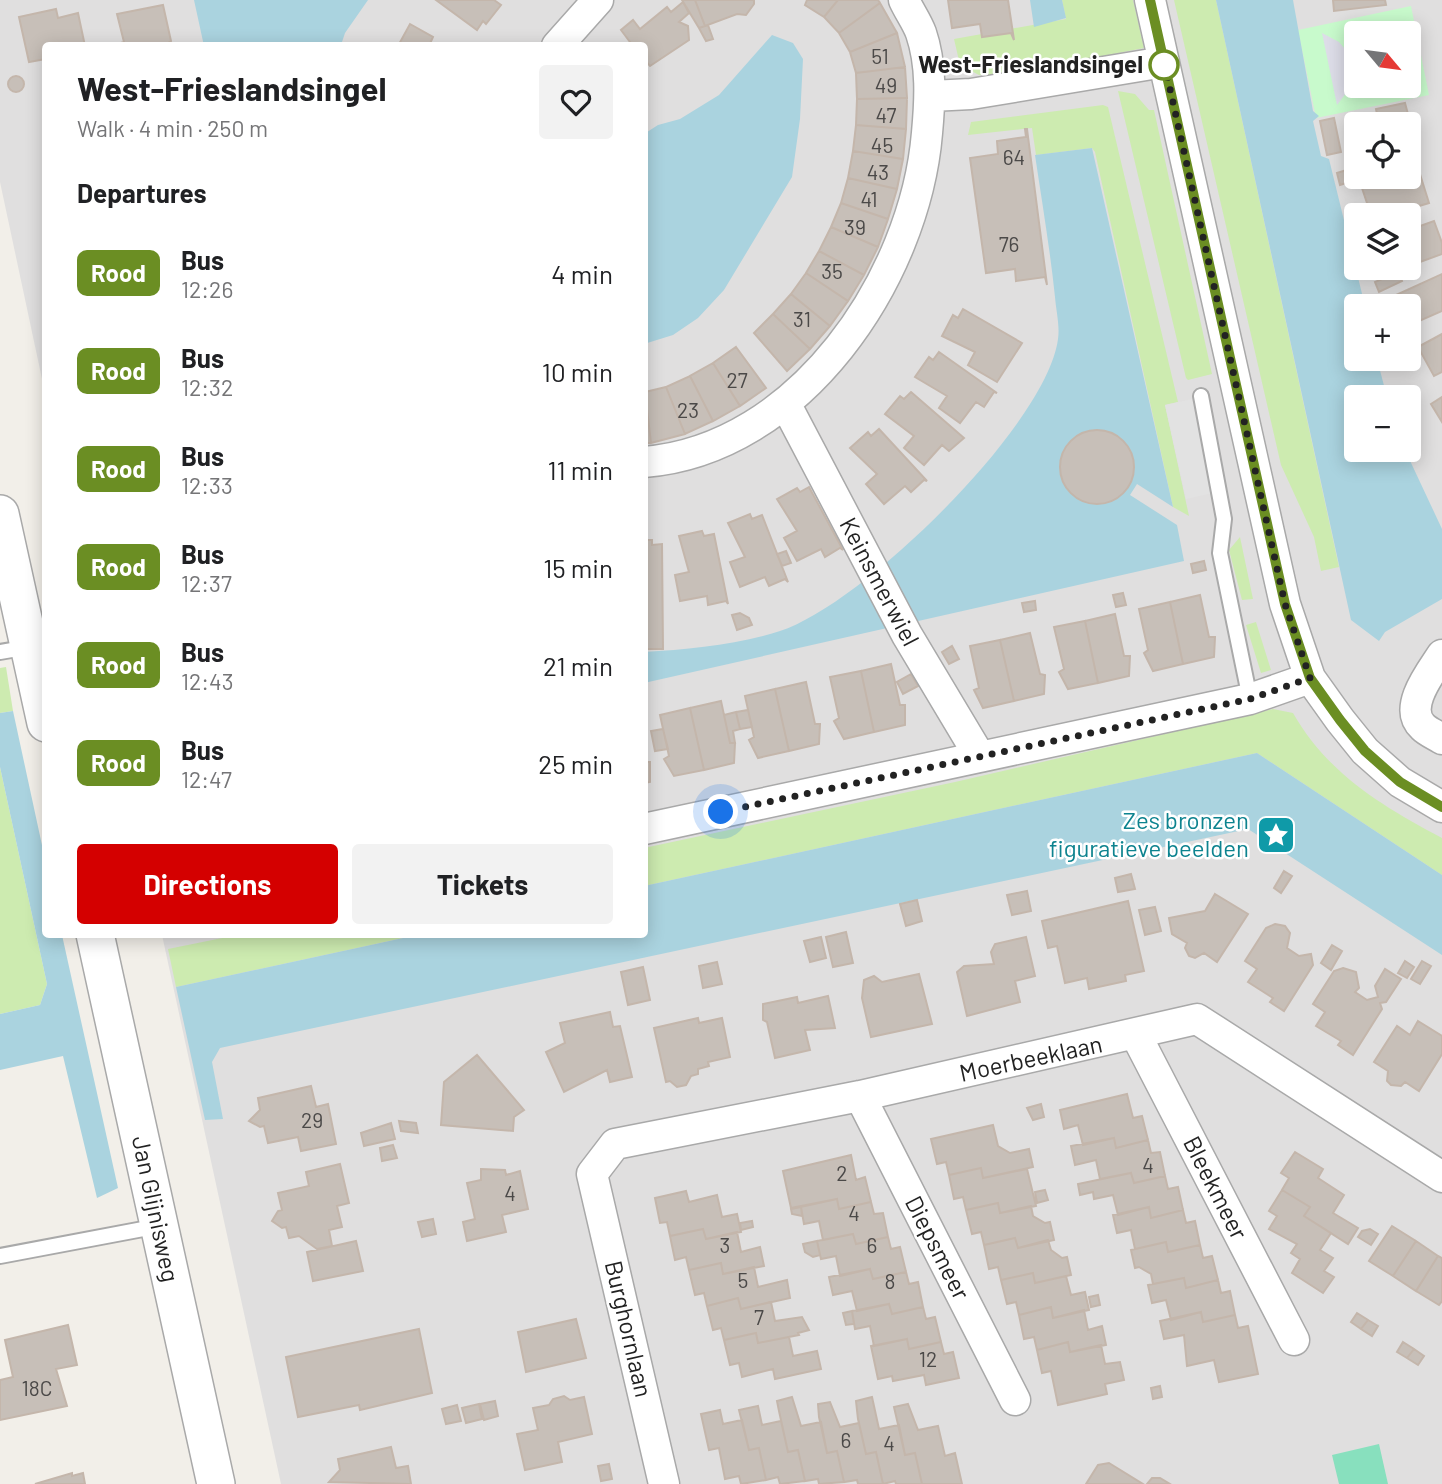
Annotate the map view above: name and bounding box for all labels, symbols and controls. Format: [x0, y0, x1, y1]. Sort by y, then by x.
north arrow [1344, 21, 1421, 98]
map controls [1344, 21, 1421, 462]
house number: 51 [871, 43, 889, 68]
place label: West-Frieslandsingel [918, 49, 1143, 78]
marker: West-Frieslandsingel [1149, 50, 1179, 80]
button: heart [539, 65, 613, 139]
text: West-Frieslandsingel [77, 68, 387, 108]
house number: 49 [875, 72, 897, 97]
house number: 47 [876, 102, 897, 127]
button: locate [1344, 112, 1421, 189]
text: Walk · 4 min · 250 m [77, 114, 268, 142]
house number: 45 [871, 132, 893, 157]
house number: 64 [1003, 144, 1025, 169]
house number: 43 [867, 159, 889, 184]
text: Departures [77, 177, 207, 208]
house number: 41 [861, 186, 878, 211]
button: layers [1344, 203, 1421, 280]
house number: 39 [844, 214, 866, 239]
house number: 76 [999, 231, 1019, 256]
text: Bus [181, 244, 224, 275]
text: Rood [91, 258, 146, 287]
text: 4 min [551, 258, 613, 289]
house number: 35 [821, 258, 843, 283]
text: 12:26 [181, 275, 233, 303]
button: + [1344, 294, 1421, 371]
house number: 31 [793, 306, 811, 331]
text: Bus [181, 342, 224, 373]
text: Rood [91, 356, 146, 385]
text: 10 min [542, 356, 613, 387]
house number: 27 [726, 367, 748, 392]
text: 12:32 [181, 373, 233, 401]
button: − [1344, 385, 1421, 462]
house number: 23 [677, 397, 699, 422]
text: Bus [181, 440, 224, 471]
text: Rood [91, 454, 146, 483]
text: 11 min [547, 454, 613, 485]
text: 12:33 [181, 471, 233, 499]
street label: Keinsmerwiel [834, 512, 926, 650]
text: Bus [181, 538, 224, 569]
text: Rood [91, 552, 146, 581]
text: 15 min [543, 552, 613, 583]
text: 12:37 [181, 569, 232, 597]
text: Bus [181, 636, 224, 667]
text: Rood [91, 650, 146, 679]
text: 21 min [543, 650, 613, 681]
text: 12:43 [181, 667, 234, 695]
text: Bus [181, 734, 224, 765]
text: Rood [91, 748, 146, 777]
text: 25 min [538, 748, 613, 779]
text: 12:47 [181, 765, 232, 793]
your location [703, 794, 738, 829]
place label: Zes bronzen figuratieve beelden [1049, 805, 1249, 862]
place icon: Zes bronzen figuratieve beelden [1255, 814, 1297, 856]
button: Directions [77, 844, 338, 924]
button: Tickets [352, 844, 613, 924]
street label: Moerbeeklaan [957, 1028, 1105, 1087]
house number: 29 [301, 1107, 323, 1132]
street label: Bleekmeer [1178, 1131, 1255, 1244]
street label: Jan Glijnisweg [127, 1133, 186, 1284]
house number: 4 [1142, 1152, 1154, 1177]
house number: 2 [836, 1160, 848, 1185]
house number: 4 [504, 1180, 516, 1205]
street label: Diepsmeer [900, 1191, 977, 1304]
house number: 4 [848, 1200, 860, 1225]
house number: 3 [720, 1232, 730, 1257]
house number: 6 [867, 1232, 877, 1257]
street label: Burghornlaan [600, 1257, 659, 1400]
house number: 5 [738, 1267, 748, 1292]
house number: 8 [885, 1268, 895, 1293]
house number: 7 [754, 1304, 764, 1329]
house number: 12 [919, 1346, 937, 1371]
house number: 18C [21, 1375, 53, 1400]
house number: 6 [841, 1427, 851, 1452]
house number: 4 [883, 1430, 895, 1455]

